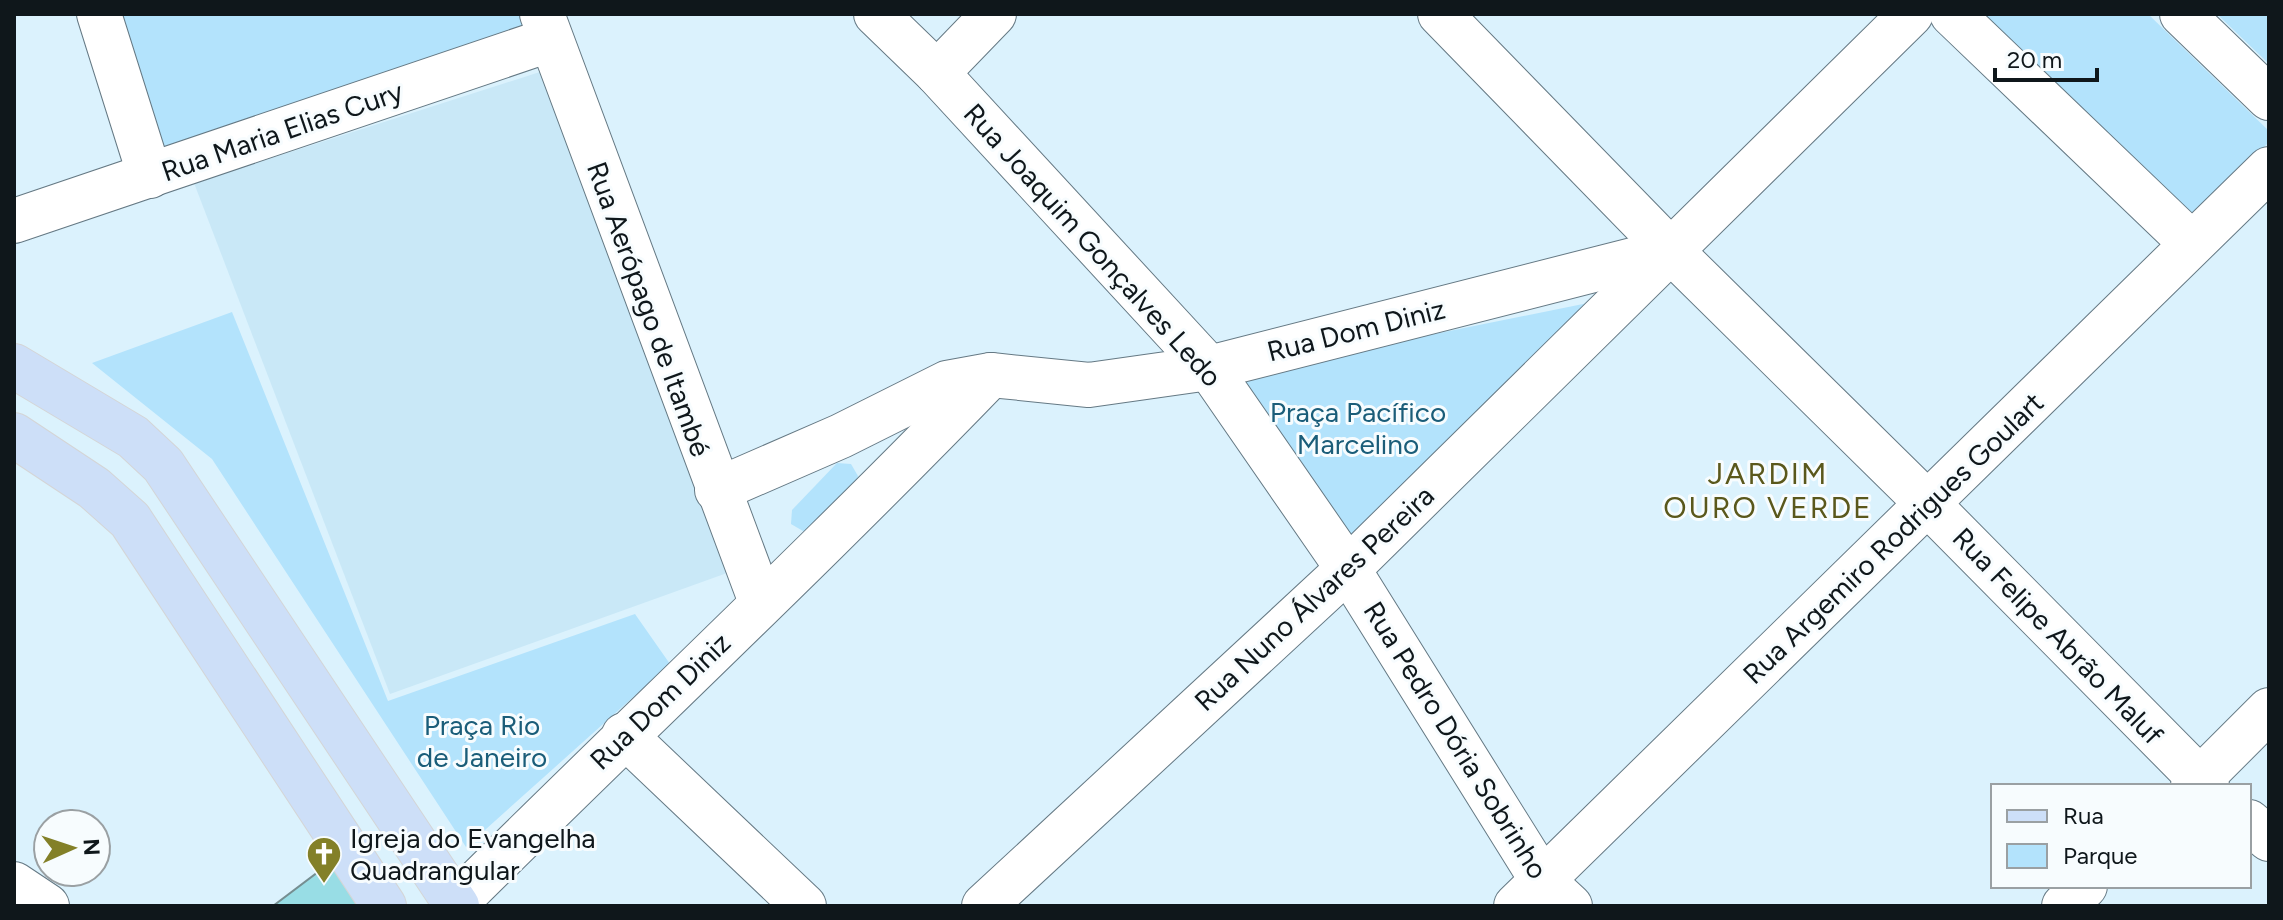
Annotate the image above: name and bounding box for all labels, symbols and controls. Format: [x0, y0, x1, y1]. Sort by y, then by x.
scale bar [1995, 32, 2097, 82]
text: 20 m [2007, 45, 2062, 74]
street label: Rua Maria Elias Cury [157, 74, 407, 188]
street label: Rua Joaquim Gonçalves Ledo [957, 96, 1229, 394]
street label: Rua Aerópago de Itambé [580, 157, 718, 461]
street label: Rua Dom Diniz [1263, 291, 1449, 369]
street label: Rua Argemiro Rodrigues Goulart [1736, 385, 2050, 691]
park label: Praça Pacífico Marcelino [1270, 395, 1446, 461]
district label: JARDIM OURO VERDE [1663, 455, 1873, 526]
street label: Rua Nuno Álvares Pereira [1187, 478, 1441, 718]
street label: Rua Felipe Abrão Maluf [1946, 520, 2171, 752]
street label: Rua Pedro Dória Sobrinho [1357, 595, 1555, 885]
street label: Rua Dom Diniz [583, 625, 737, 777]
park label: Praça Rio de Janeiro [417, 708, 547, 774]
legend [1991, 784, 2251, 888]
text: Rua [2063, 801, 2104, 830]
north arrow [32, 808, 112, 888]
place label: Igreja do Evangelha Quadrangular [350, 821, 596, 887]
church icon: Igreja do Evangelha Quadrangular [305, 835, 343, 885]
text: N [78, 838, 105, 856]
text: Parque [2063, 841, 2137, 870]

